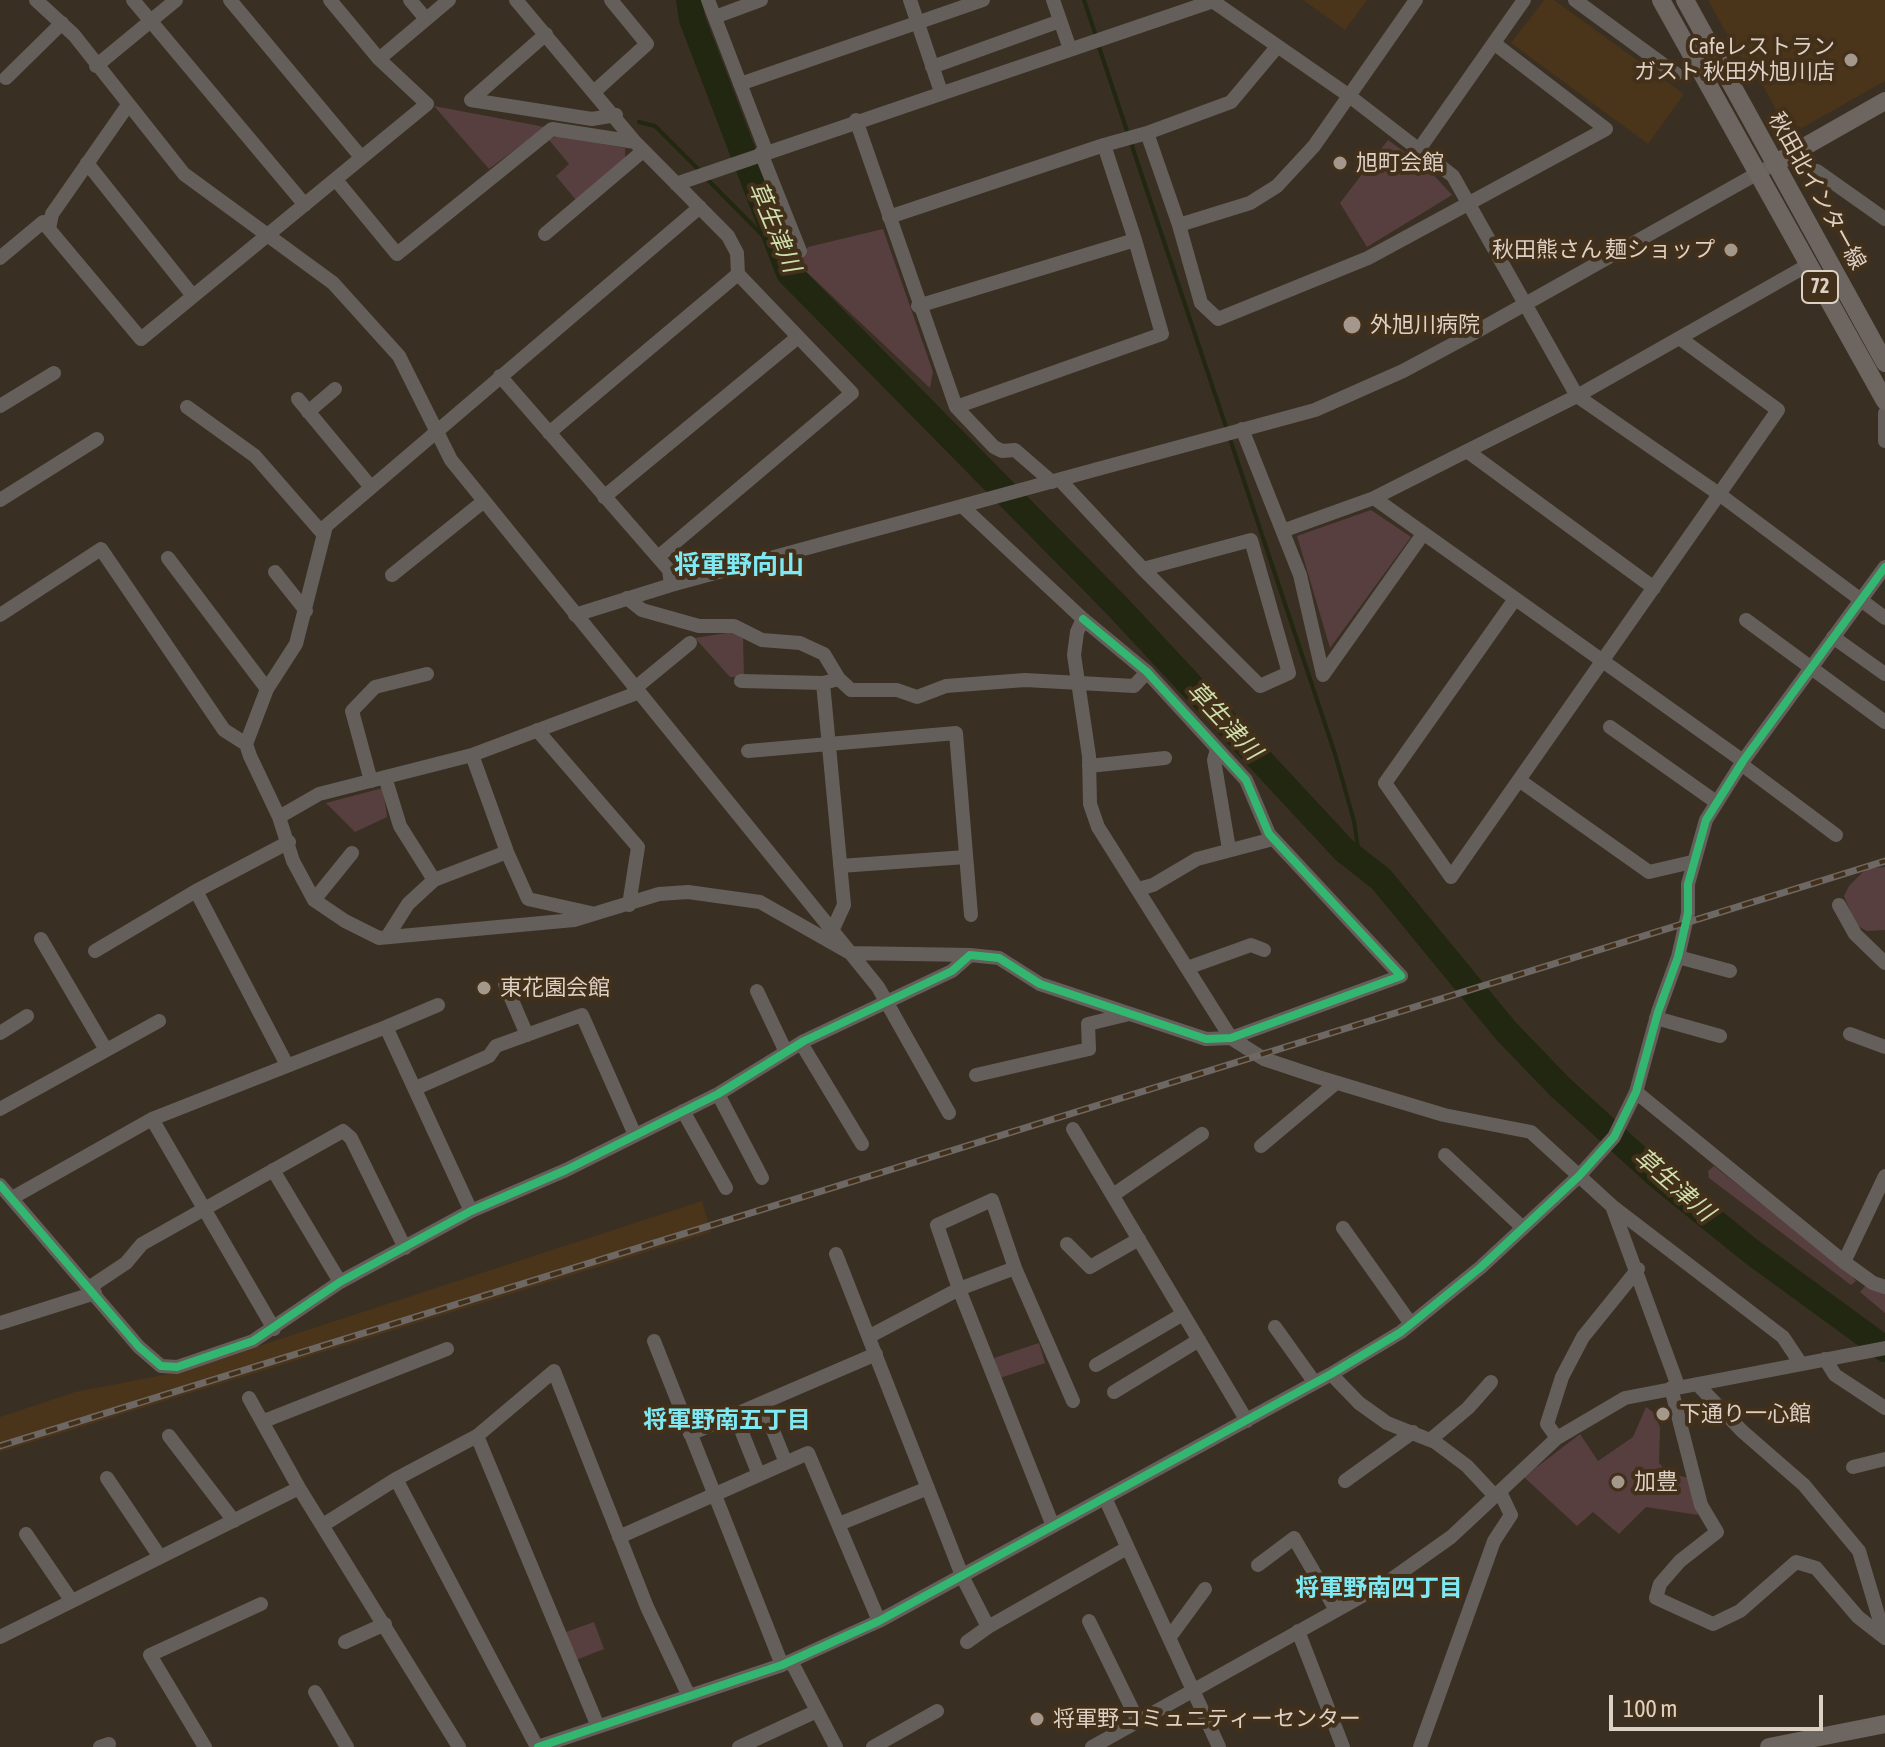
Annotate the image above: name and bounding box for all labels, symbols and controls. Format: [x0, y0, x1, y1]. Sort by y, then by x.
place label: Cafeレストラン ガスト 秋田外旭川店 [1634, 34, 1835, 86]
marker: Cafeレストラン ガスト 秋田外旭川店 [1842, 51, 1860, 69]
street label: 秋田北インター線 [1763, 108, 1871, 274]
place label: 旭町会館 [1356, 150, 1444, 176]
marker: 旭町会館 [1331, 154, 1349, 172]
water label: 草生津川 [742, 177, 806, 277]
place label: 秋田熊さん 麺ショップ [1492, 237, 1715, 263]
marker: 秋田熊さん 麺ショップ [1722, 241, 1740, 259]
road number: 72 [1802, 271, 1838, 303]
place label: 外旭川病院 [1370, 312, 1480, 338]
marker: 外旭川病院 [1341, 314, 1363, 336]
district label: 将軍野向山 [674, 550, 804, 582]
water label: 草生津川 [1181, 676, 1267, 766]
place label: 東花園会館 [500, 975, 610, 1001]
marker: 東花園会館 [475, 979, 493, 997]
water label: 草生津川 [1628, 1143, 1720, 1227]
place label: 下通り一心館 [1679, 1401, 1811, 1427]
marker: 下通り一心館 [1654, 1405, 1672, 1423]
district label: 将軍野南五丁目 [643, 1406, 811, 1434]
place label: 加豊 [1634, 1469, 1678, 1495]
marker: 加豊 [1609, 1473, 1627, 1491]
district label: 将軍野南四丁目 [1295, 1574, 1463, 1602]
scale bar [1613, 1679, 1827, 1729]
text: 100 m [1623, 1695, 1677, 1722]
place label: 将軍野コミュニティーセンター [1053, 1706, 1361, 1732]
marker: 将軍野コミュニティーセンター [1028, 1710, 1046, 1728]

